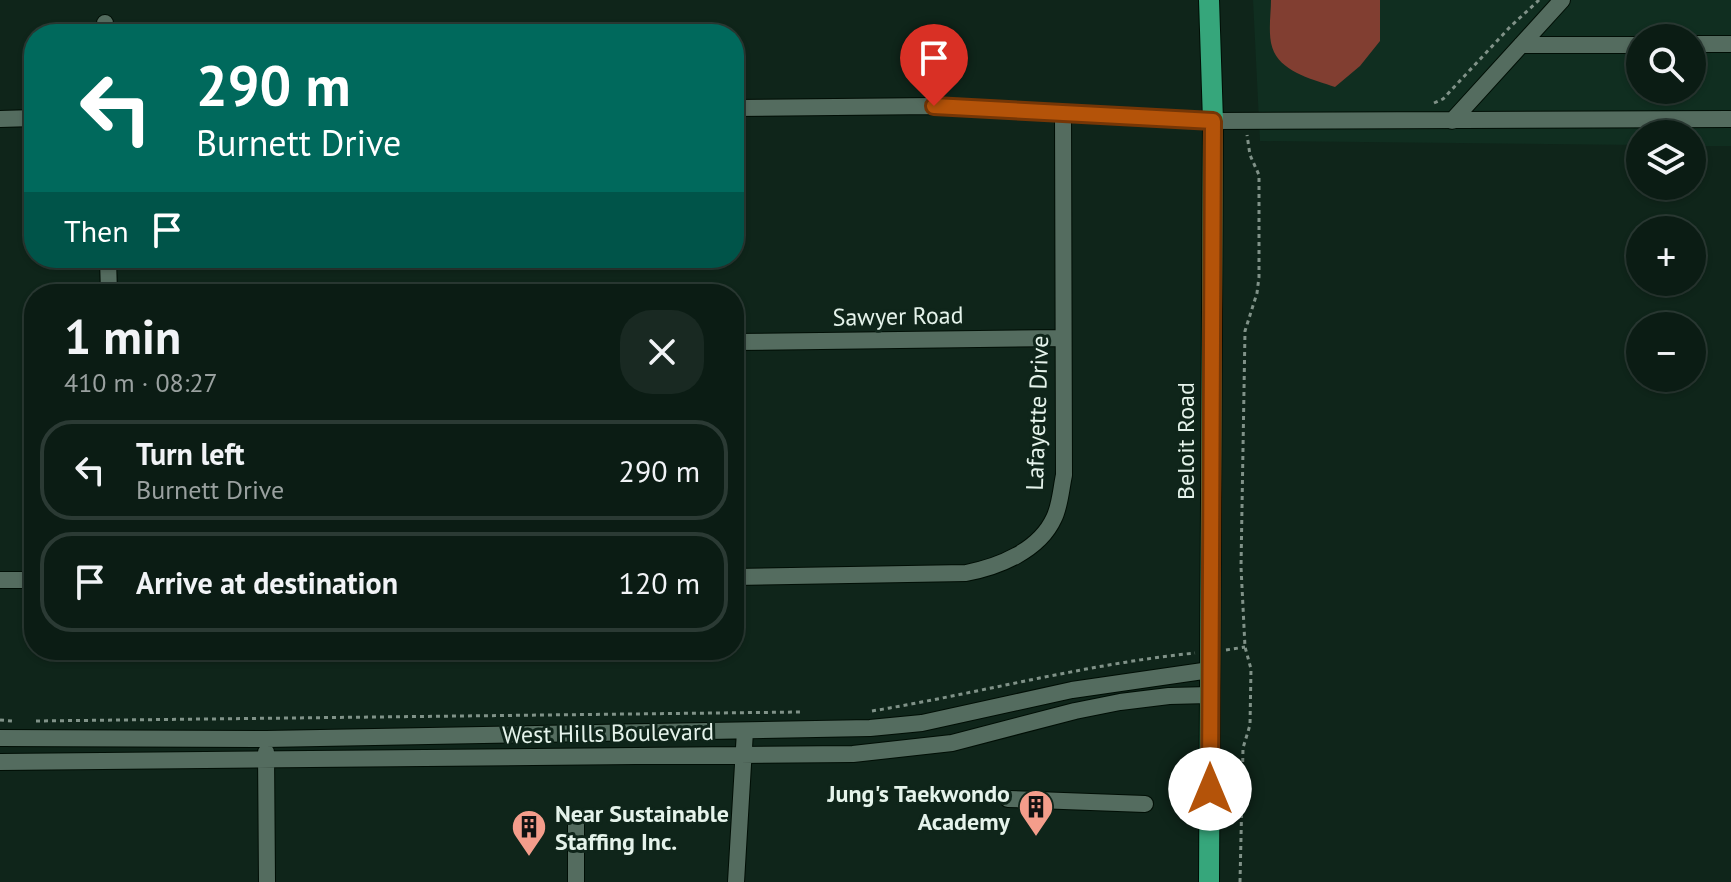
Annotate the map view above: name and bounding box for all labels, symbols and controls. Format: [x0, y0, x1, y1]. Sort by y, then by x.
pin [900, 24, 968, 106]
map controls [1626, 24, 1706, 392]
button: search [1626, 24, 1706, 104]
icon: arrive [912, 36, 956, 80]
text: 290 m [196, 49, 351, 121]
icon: left [64, 56, 168, 160]
text: Burnett Drive [196, 119, 401, 166]
button: layers [1626, 120, 1706, 200]
icon: arrive [145, 208, 189, 252]
text: Then [64, 211, 129, 250]
button: + [1626, 216, 1706, 296]
street label: Sawyer Road [832, 299, 964, 333]
text: 1 min [64, 305, 181, 367]
button: close [620, 310, 704, 394]
button: − [1626, 312, 1706, 392]
street label: Lafayette Drive [1019, 335, 1055, 491]
text: 410 m · 08:27 [64, 366, 218, 399]
street label: Beloit Road [1170, 382, 1201, 500]
text: Turn left [136, 434, 244, 473]
icon: left [68, 448, 112, 492]
text: 290 m [619, 451, 700, 490]
text: Burnett Drive [136, 473, 284, 506]
icon: arrive [68, 560, 112, 604]
text: Arrive at destination [136, 563, 398, 602]
text: 120 m [619, 563, 700, 602]
street label: West Hills Boulevard [502, 716, 714, 750]
position arrow [1168, 747, 1252, 831]
place label: Jung's Taekwondo Academy [827, 778, 1011, 837]
building icon: Jung's Taekwondo Academy [1017, 788, 1055, 838]
place label: Near Sustainable Staffing Inc. [555, 798, 729, 857]
building icon: Near Sustainable Staffing Inc. [510, 808, 548, 858]

